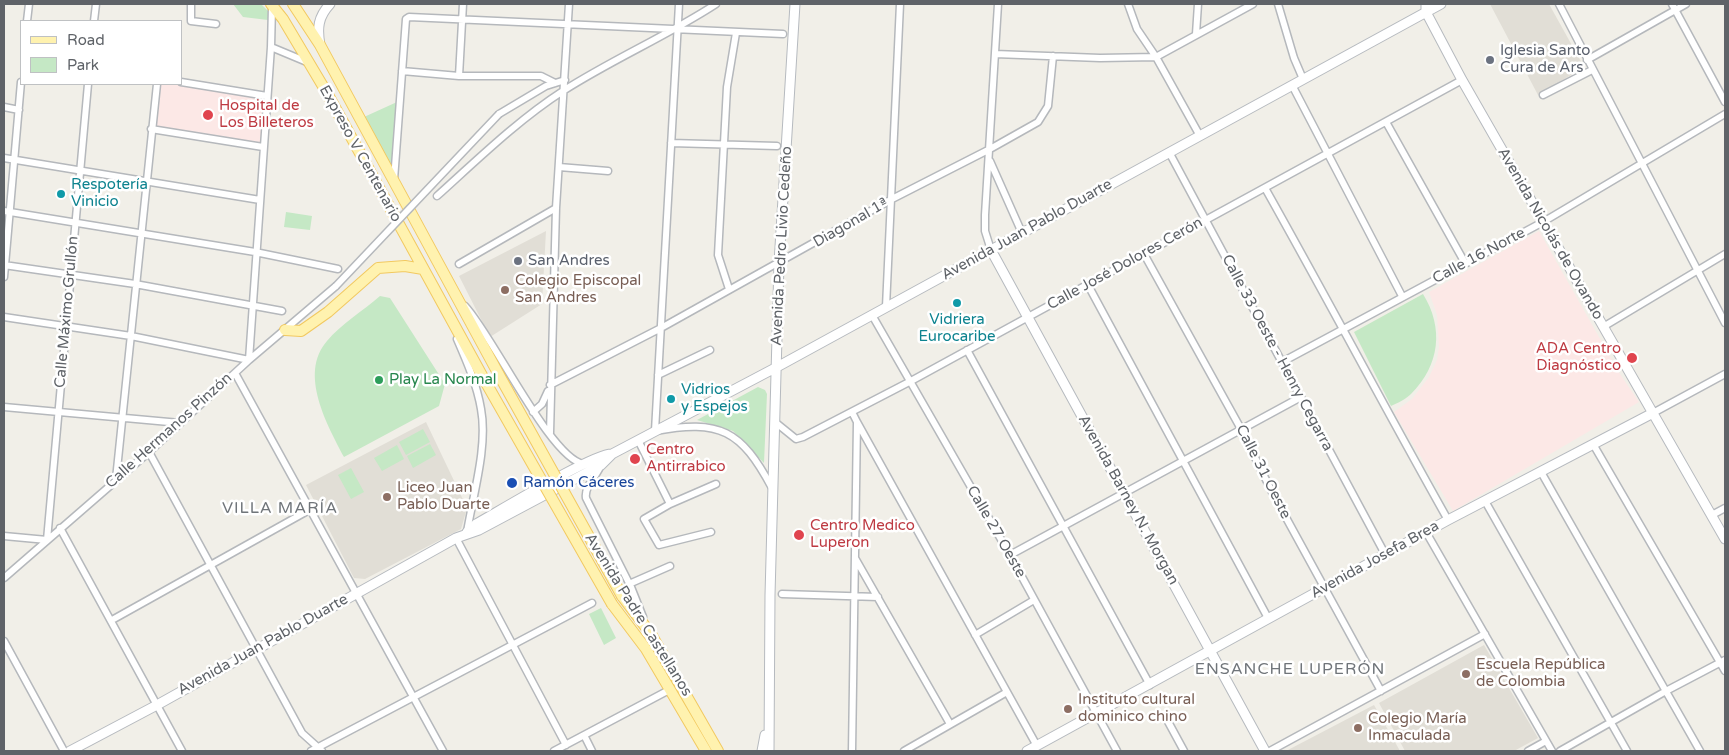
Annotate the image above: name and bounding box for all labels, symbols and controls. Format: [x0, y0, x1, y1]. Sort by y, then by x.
legend [20, 20, 182, 85]
text: Road [67, 31, 105, 49]
place label: Iglesia Santo Cura de Ars [1500, 42, 1590, 77]
marker: Iglesia Santo Cura de Ars [1484, 54, 1496, 66]
text: Park [67, 56, 99, 74]
street label: Expreso V Centenario [315, 82, 405, 226]
place label: Hospital de Los Billeteros [219, 97, 314, 132]
marker: Hospital de Los Billeteros [201, 108, 215, 122]
street label: Avenida Nicolás de Ovando [1493, 145, 1607, 323]
street label: Avenida Pedro Livio Cedeño [768, 146, 796, 346]
place label: Respotería Vinicio [71, 176, 148, 211]
street label: Avenida Juan Pablo Duarte [939, 176, 1115, 284]
marker: Respotería Vinicio [55, 188, 67, 200]
street label: Diagonal 1ª [810, 194, 892, 252]
street label: Calle José Dolores Cerón [1044, 214, 1206, 314]
street label: Calle 16 Norte [1430, 224, 1528, 288]
street label: Calle Máximo Grullón [51, 235, 83, 389]
place label: San Andres [528, 252, 610, 270]
street label: Calle 33 Oeste - Henry Cegarra [1217, 252, 1337, 454]
marker: San Andres [512, 255, 524, 267]
place label: Colegio Episcopal San Andres [515, 272, 641, 307]
marker: Colegio Episcopal San Andres [499, 284, 511, 296]
marker: Vidriera Eurocaribe [951, 297, 963, 309]
place label: Vidriera Eurocaribe [918, 311, 996, 346]
place label: ADA Centro Diagnóstico [1536, 340, 1621, 375]
marker: ADA Centro Diagnóstico [1625, 351, 1639, 365]
street label: Calle Hermanos Pinzón [102, 369, 236, 493]
place label: Play La Normal [389, 371, 497, 389]
marker: Play La Normal [373, 374, 385, 386]
place label: Vidrios y Espejos [681, 381, 748, 416]
marker: Vidrios y Espejos [665, 393, 677, 405]
street label: Avenida Barney N. Morgan [1074, 412, 1182, 588]
street label: Calle 31 Oeste [1232, 422, 1294, 522]
place label: Centro Antirrabico [646, 441, 726, 476]
marker: Centro Antirrabico [628, 452, 642, 466]
place label: Ramón Cáceres [523, 474, 635, 492]
marker: Ramón Cáceres [505, 476, 519, 490]
place label: Liceo Juan Pablo Duarte [397, 479, 490, 514]
street label: Calle 27 Oeste [962, 483, 1030, 581]
marker: Liceo Juan Pablo Duarte [381, 491, 393, 503]
district label: VILLA MARÍA [221, 499, 339, 519]
place label: Centro Medico Luperon [810, 517, 915, 552]
street label: Avenida Josefa Brea [1308, 517, 1442, 603]
marker: Centro Medico Luperon [792, 528, 806, 542]
street label: Avenida Padre Castellanos [580, 530, 696, 700]
street label: Avenida Juan Pablo Duarte [175, 591, 351, 699]
place label: Escuela República de Colombia [1476, 656, 1605, 691]
district label: ENSANCHE LUPERÓN [1193, 660, 1387, 680]
marker: Escuela República de Colombia [1460, 668, 1472, 680]
place label: Instituto cultural dominico chino [1078, 691, 1195, 726]
marker: Instituto cultural dominico chino [1062, 703, 1074, 715]
place label: Colegio María Inmaculada [1368, 710, 1467, 745]
marker: Colegio María Inmaculada [1352, 722, 1364, 734]

